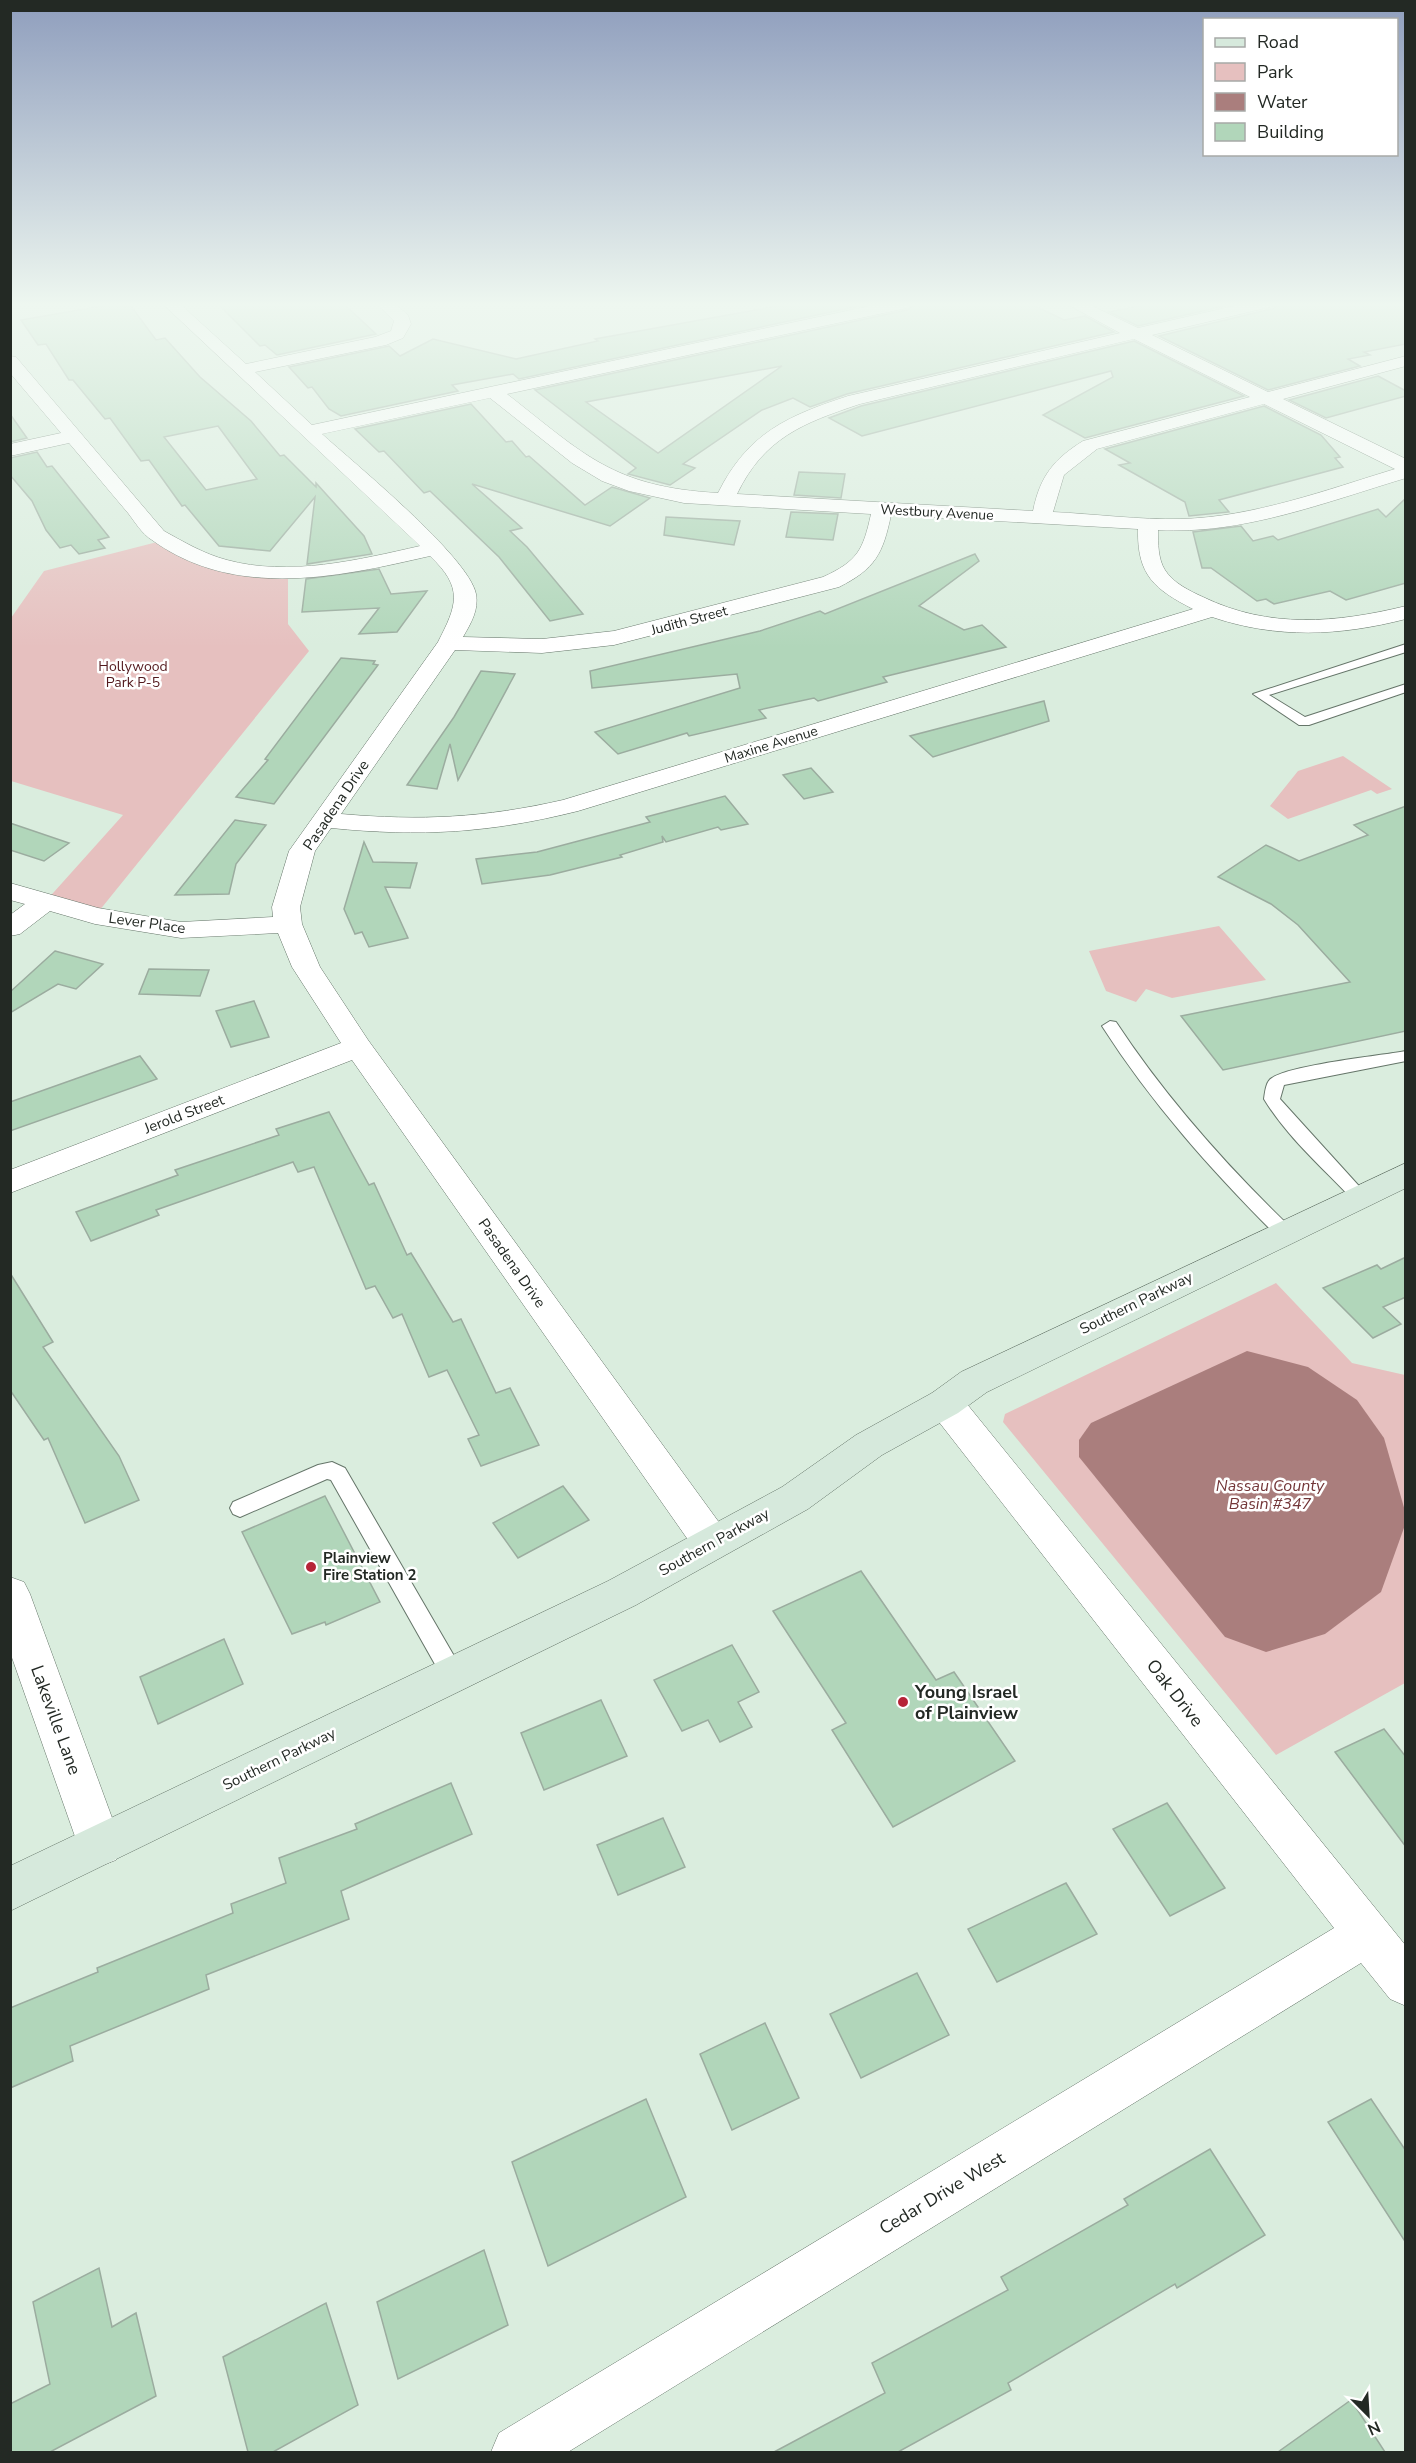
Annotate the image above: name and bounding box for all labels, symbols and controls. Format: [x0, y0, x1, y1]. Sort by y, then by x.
legend [1203, 18, 1398, 156]
text: Road [1257, 30, 1299, 54]
text: Park [1257, 60, 1294, 84]
text: Water [1257, 90, 1308, 114]
text: Building [1257, 120, 1324, 144]
street label: Westbury Avenue [880, 500, 994, 525]
street label: Judith Street [648, 601, 730, 640]
park label: Hollywood Park P-5 [98, 657, 168, 692]
street label: Maxine Avenue [722, 721, 820, 768]
street label: Pasadena Drive [298, 756, 374, 854]
street label: Lever Place [107, 908, 187, 938]
street label: Jerold Street [140, 1089, 228, 1139]
street label: Pasadena Drive [474, 1214, 550, 1312]
street label: Southern Parkway [1076, 1267, 1196, 1339]
water label: Nassau County Basin #347 [1216, 1475, 1325, 1515]
street label: Southern Parkway [655, 1503, 773, 1581]
place label: Plainview Fire Station 2 [323, 1548, 417, 1585]
marker: Plainview Fire Station 2 [304, 1560, 318, 1574]
street label: Oak Drive [1141, 1654, 1209, 1732]
street label: Lakeville Lane [25, 1662, 87, 1778]
place label: Young Israel of Plainview [914, 1680, 1019, 1725]
marker: Young Israel of Plainview [896, 1695, 910, 1709]
street label: Southern Parkway [219, 1723, 339, 1795]
street label: Cedar Drive West [875, 2146, 1010, 2240]
north arrow [1338, 2385, 1398, 2445]
text: N [1364, 2415, 1384, 2440]

